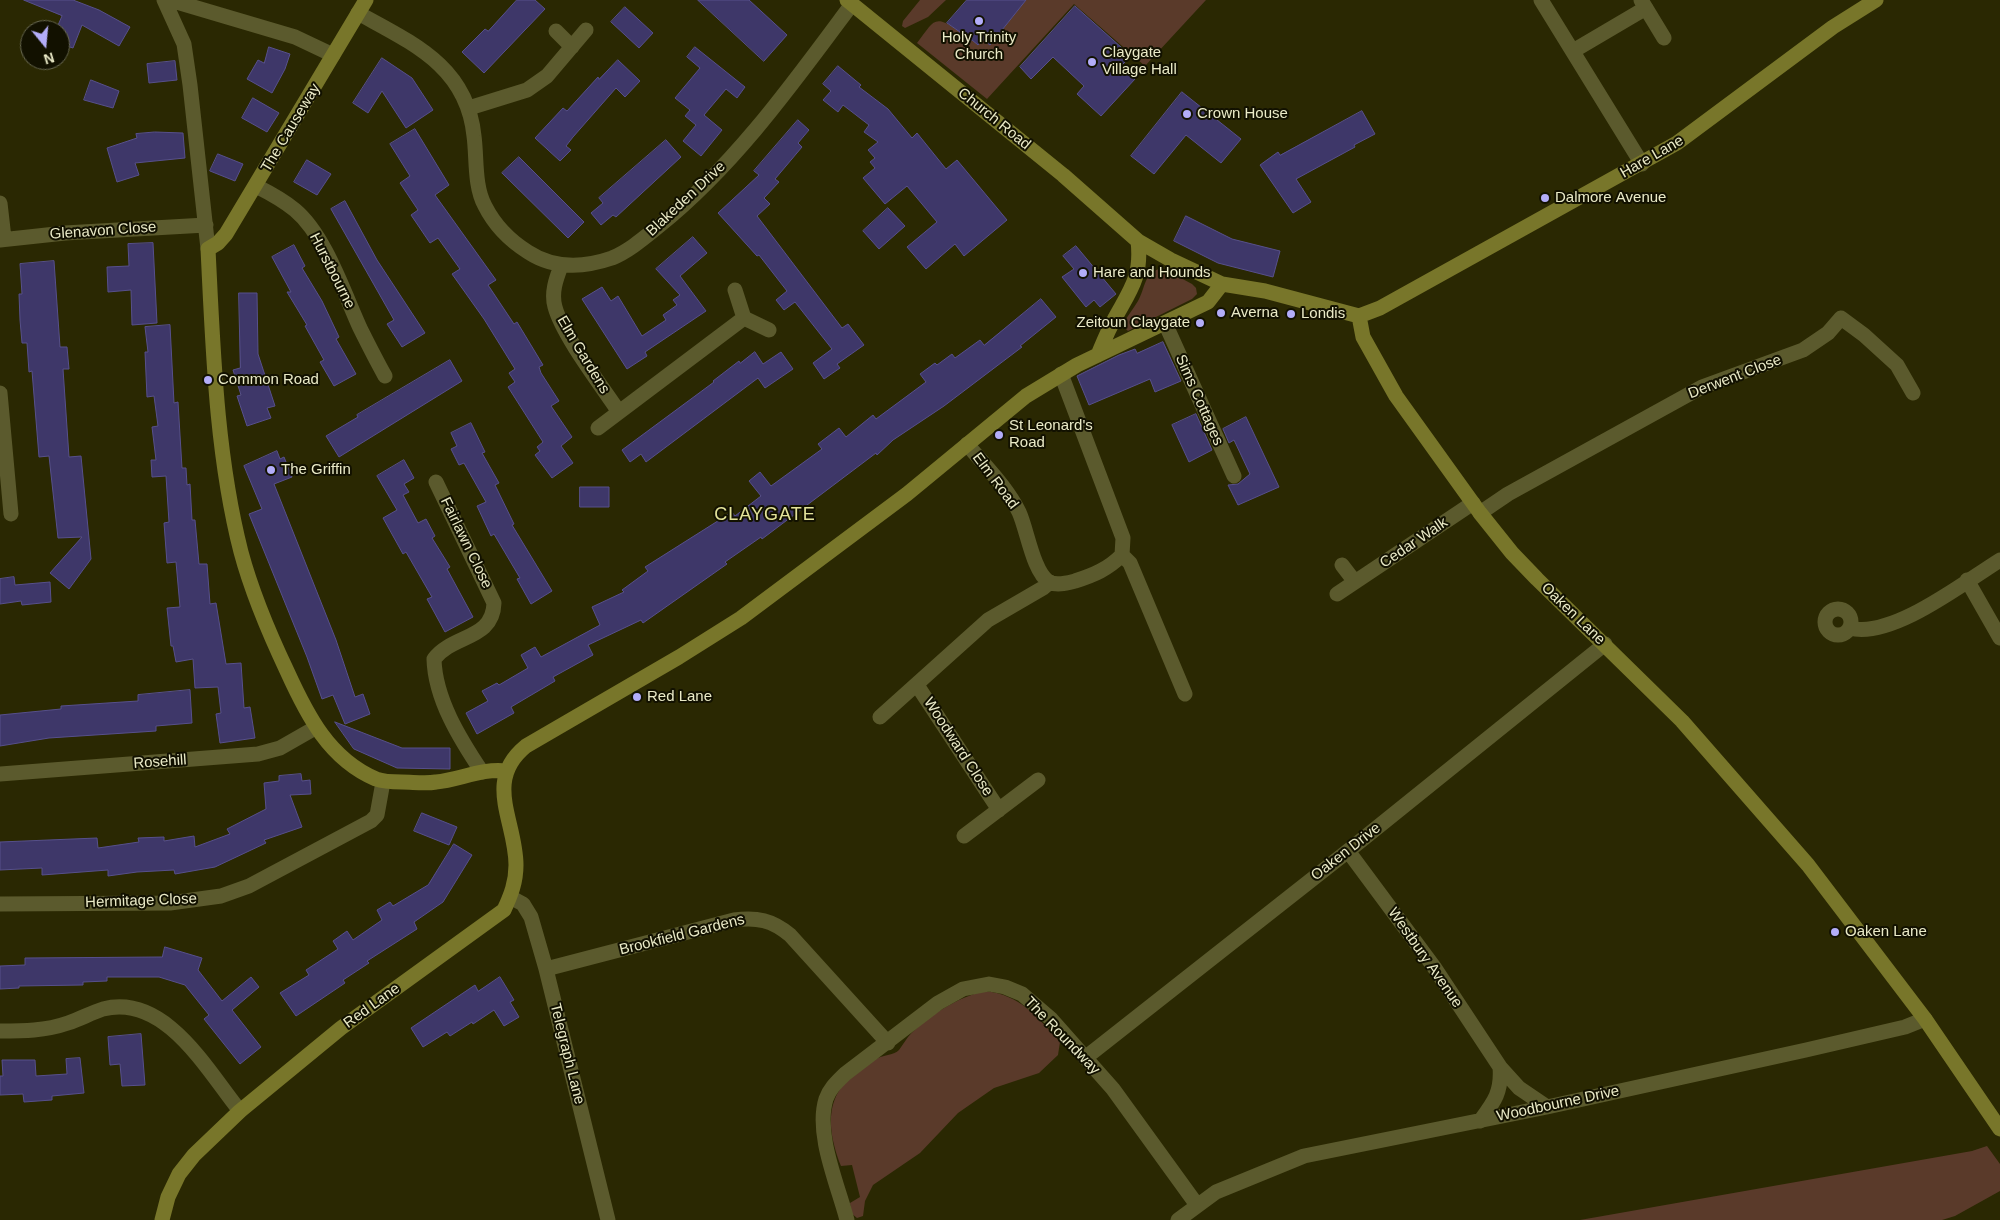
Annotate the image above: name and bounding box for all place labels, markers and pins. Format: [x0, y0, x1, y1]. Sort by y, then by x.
marker: Holy Trinity Church [973, 15, 985, 27]
place label: Holy Trinity Church [942, 29, 1016, 64]
place label: Claygate Village Hall [1102, 44, 1177, 79]
marker: Claygate Village Hall [1086, 56, 1098, 68]
place label: Crown House [1197, 105, 1288, 123]
marker: Crown House [1181, 108, 1193, 120]
place label: Dalmore Avenue [1555, 189, 1666, 207]
marker: Dalmore Avenue [1539, 192, 1551, 204]
place label: Hare and Hounds [1093, 264, 1211, 282]
marker: Hare and Hounds [1077, 267, 1089, 279]
place label: Averna [1231, 304, 1278, 322]
place label: Londis [1301, 305, 1345, 323]
marker: Averna [1215, 307, 1227, 319]
marker: Londis [1285, 308, 1297, 320]
place label: Zeitoun Claygate [1077, 314, 1190, 332]
marker: Zeitoun Claygate [1194, 317, 1206, 329]
place label: Common Road [218, 371, 319, 389]
marker: Common Road [202, 374, 214, 386]
place label: St Leonard's Road [1009, 417, 1093, 452]
marker: St Leonard's Road [993, 429, 1005, 441]
place label: The Griffin [281, 461, 351, 479]
marker: The Griffin [265, 464, 277, 476]
place label: Red Lane [647, 688, 712, 706]
marker: Red Lane [631, 691, 643, 703]
place label: Oaken Lane [1845, 923, 1927, 941]
marker: Oaken Lane [1829, 926, 1841, 938]

